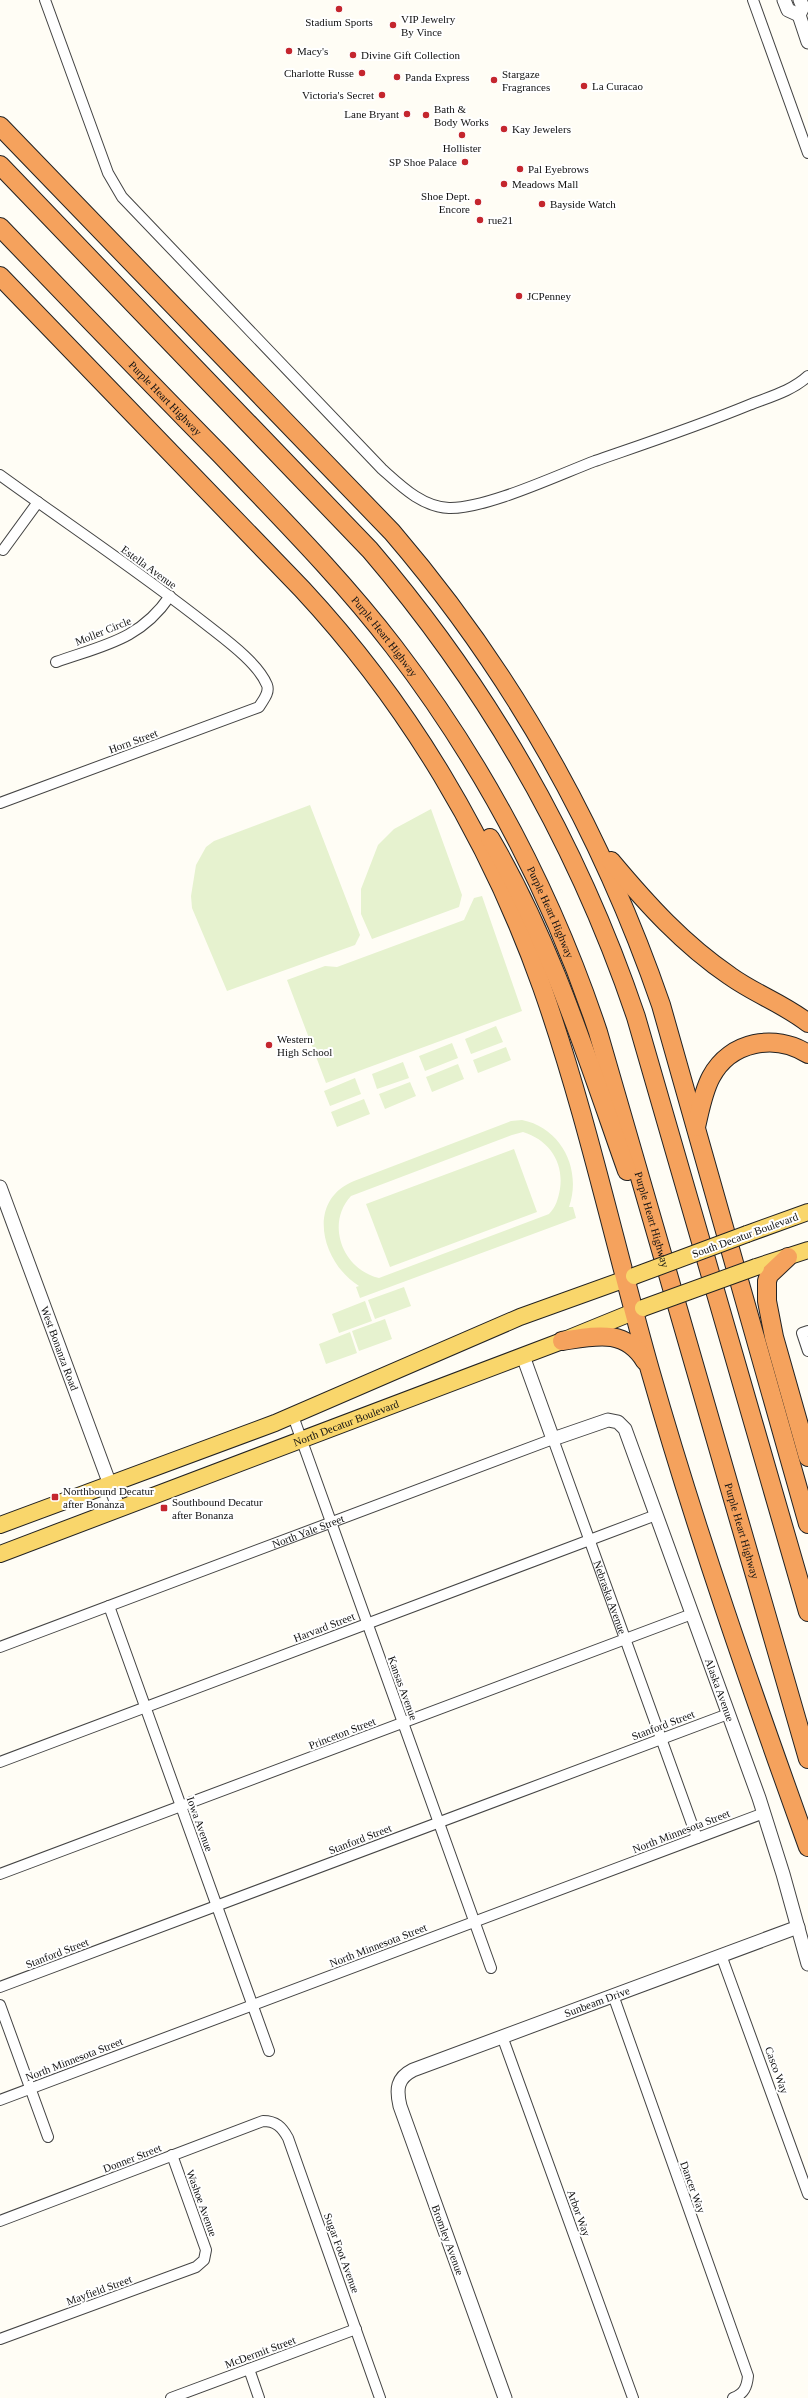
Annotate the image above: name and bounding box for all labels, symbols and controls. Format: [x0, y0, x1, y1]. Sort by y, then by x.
marker: Stadium Sports [334, 4, 344, 14]
place label: VIP Jewelry By Vince [401, 13, 456, 38]
place label: Stadium Sports [305, 16, 373, 28]
marker: VIP Jewelry By Vince [388, 20, 398, 30]
place label: Macy's [297, 45, 328, 57]
marker: Macy's [284, 46, 294, 56]
place label: Divine Gift Collection [361, 49, 460, 61]
marker: Divine Gift Collection [348, 50, 358, 60]
place label: Charlotte Russe [284, 67, 354, 79]
marker: Charlotte Russe [357, 68, 367, 78]
place label: Stargaze Fragrances [502, 68, 550, 93]
place label: Panda Express [405, 71, 469, 83]
marker: Panda Express [392, 72, 402, 82]
marker: Stargaze Fragrances [489, 75, 499, 85]
place label: La Curacao [592, 80, 643, 92]
marker: La Curacao [579, 81, 589, 91]
place label: Victoria's Secret [302, 89, 374, 101]
marker: Victoria's Secret [377, 90, 387, 100]
place label: Bath & Body Works [434, 103, 489, 128]
place label: Lane Bryant [344, 108, 399, 120]
marker: Lane Bryant [402, 109, 412, 119]
marker: Bath & Body Works [421, 110, 431, 120]
place label: Kay Jewelers [512, 123, 571, 135]
marker: Kay Jewelers [499, 124, 509, 134]
marker: Hollister [457, 130, 467, 140]
place label: Hollister [443, 142, 482, 154]
place label: SP Shoe Palace [389, 156, 457, 168]
marker: SP Shoe Palace [460, 157, 470, 167]
place label: Pal Eyebrows [528, 163, 589, 175]
marker: Pal Eyebrows [515, 164, 525, 174]
place label: Meadows Mall [512, 178, 578, 190]
marker: Meadows Mall [499, 179, 509, 189]
place label: Shoe Dept. Encore [421, 190, 470, 215]
marker: Shoe Dept. Encore [473, 197, 483, 207]
place label: Bayside Watch [550, 198, 616, 210]
marker: Bayside Watch [537, 199, 547, 209]
place label: rue21 [488, 214, 513, 226]
marker: rue21 [475, 215, 485, 225]
place label: JCPenney [527, 290, 572, 302]
marker: JCPenney [514, 291, 524, 301]
street label: Purple Heart Highway [126, 359, 205, 438]
street label: Estella Avenue [119, 543, 179, 591]
street label: Purple Heart Highway [349, 594, 420, 679]
street label: Moller Circle [73, 614, 133, 648]
street label: Horn Street [107, 727, 159, 755]
street label: Purple Heart Highway [525, 864, 576, 960]
place label: Western High School [277, 1033, 332, 1058]
marker: Western High School [264, 1040, 274, 1050]
street label: Purple Heart Highway [633, 1170, 672, 1269]
street label: South Decatur Boulevard [690, 1210, 800, 1260]
street label: West Bonanza Road [39, 1305, 81, 1393]
street label: North Decatur Boulevard [292, 1397, 401, 1448]
street label: Purple Heart Highway [723, 1482, 762, 1581]
place label: Northbound Decatur after Bonanza [63, 1485, 154, 1510]
marker: Northbound Decatur after Bonanza [50, 1492, 60, 1502]
place label: Southbound Decatur after Bonanza [172, 1496, 263, 1521]
marker: Southbound Decatur after Bonanza [159, 1503, 169, 1513]
street label: North Yale Street [270, 1512, 346, 1550]
street label: Nebraska Avenue [591, 1559, 629, 1636]
street label: Harvard Street [292, 1610, 356, 1644]
street label: Kansas Avenue [386, 1654, 420, 1722]
street label: Alaska Avenue [703, 1657, 737, 1723]
street label: Stanford Street [630, 1708, 696, 1742]
street label: Princeton Street [307, 1715, 377, 1751]
street label: Iowa Avenue [185, 1795, 216, 1853]
street label: North Minnesota Street [631, 1807, 731, 1855]
street label: Stanford Street [327, 1822, 393, 1856]
street label: North Minnesota Street [328, 1921, 428, 1969]
street label: Stanford Street [24, 1936, 90, 1970]
street label: Sunbeam Drive [563, 1984, 631, 2019]
street label: North Minnesota Street [24, 2035, 124, 2083]
street label: Casco Way [763, 2045, 791, 2096]
street label: Donner Street [101, 2141, 163, 2175]
street label: Dancer Way [678, 2159, 708, 2215]
street label: Washoe Avenue [184, 2168, 220, 2238]
street label: Arbor Way [565, 2188, 593, 2238]
street label: Bromley Avenue [430, 2203, 466, 2277]
street label: Sugar Foot Avenue [322, 2211, 362, 2295]
street label: Mayfield Street [65, 2273, 133, 2307]
street label: McDermit Street [223, 2334, 297, 2370]

